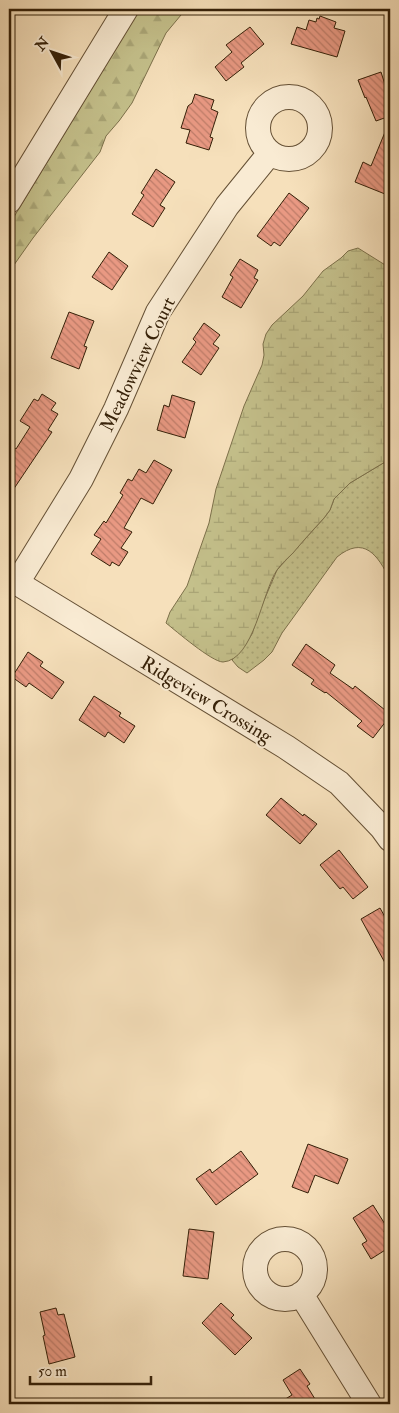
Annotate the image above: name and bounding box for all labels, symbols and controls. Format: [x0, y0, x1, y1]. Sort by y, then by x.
north arrow [28, 28, 78, 78]
text: N [31, 33, 53, 55]
street label: Meadowview Court [95, 293, 181, 436]
street label: Ridgeview Crossing [136, 651, 277, 749]
scale bar [30, 1353, 151, 1385]
text: 50 m [38, 1362, 67, 1381]

